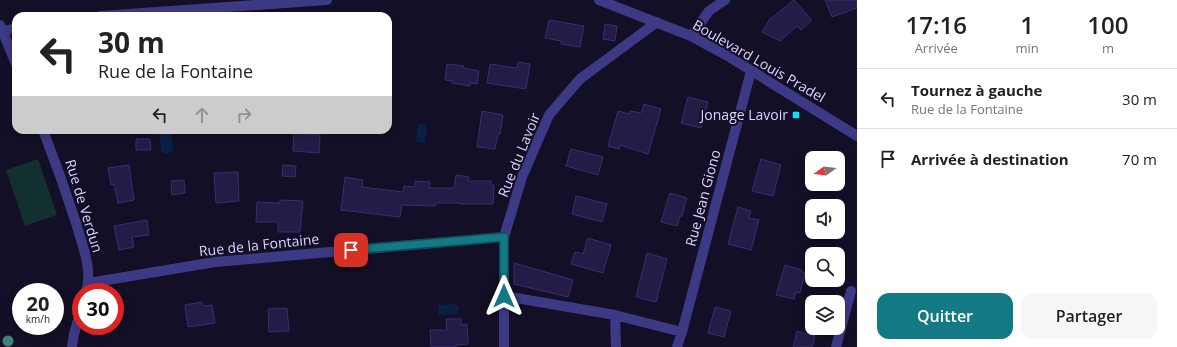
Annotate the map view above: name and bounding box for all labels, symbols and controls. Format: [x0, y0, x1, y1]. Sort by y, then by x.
text: 17:16 [906, 8, 967, 41]
text: 1 [1020, 8, 1034, 41]
text: 100 [1087, 8, 1128, 41]
street label: Boulevard Louis Pradel [689, 15, 829, 106]
text: 30 m [98, 23, 165, 61]
icon: left [32, 28, 84, 80]
text: Arrivée [915, 39, 958, 57]
text: min [1016, 39, 1039, 57]
text: m [1102, 39, 1114, 57]
text: Rue de la Fontaine [98, 59, 253, 83]
text: Tournez à gauche [911, 80, 1042, 100]
icon: left [877, 88, 899, 110]
text: 30 m [1122, 89, 1157, 109]
text: Rue de la Fontaine [911, 100, 1023, 118]
icon: left [149, 104, 171, 126]
icon: ahead [191, 104, 213, 126]
icon: right [233, 104, 255, 126]
place label: Jonage Lavoir [699, 105, 788, 124]
street label: Rue du Lavoir [493, 110, 544, 200]
marker: Jonage Lavoir [791, 110, 801, 120]
street label: Rue Jean Giono [680, 147, 725, 248]
icon: arrive [877, 148, 899, 170]
text: Arrivée à destination [911, 149, 1069, 169]
text: 70 m [1122, 149, 1157, 169]
north arrow [805, 151, 845, 191]
map controls [805, 151, 845, 335]
street label: Rue de Verdun [61, 157, 108, 255]
button: sound [805, 199, 845, 239]
street label: Rue de la Fontaine [198, 229, 320, 260]
pin [334, 233, 368, 267]
icon: arrive [340, 239, 362, 261]
button: search [805, 247, 845, 287]
position arrow [483, 275, 525, 317]
speed limit sign: 30 [72, 283, 124, 335]
text: 20 [27, 290, 49, 317]
button: Quitter [877, 293, 1013, 339]
button: Partager [1021, 293, 1157, 339]
button: layers [805, 295, 845, 335]
text: km/h [26, 312, 50, 326]

